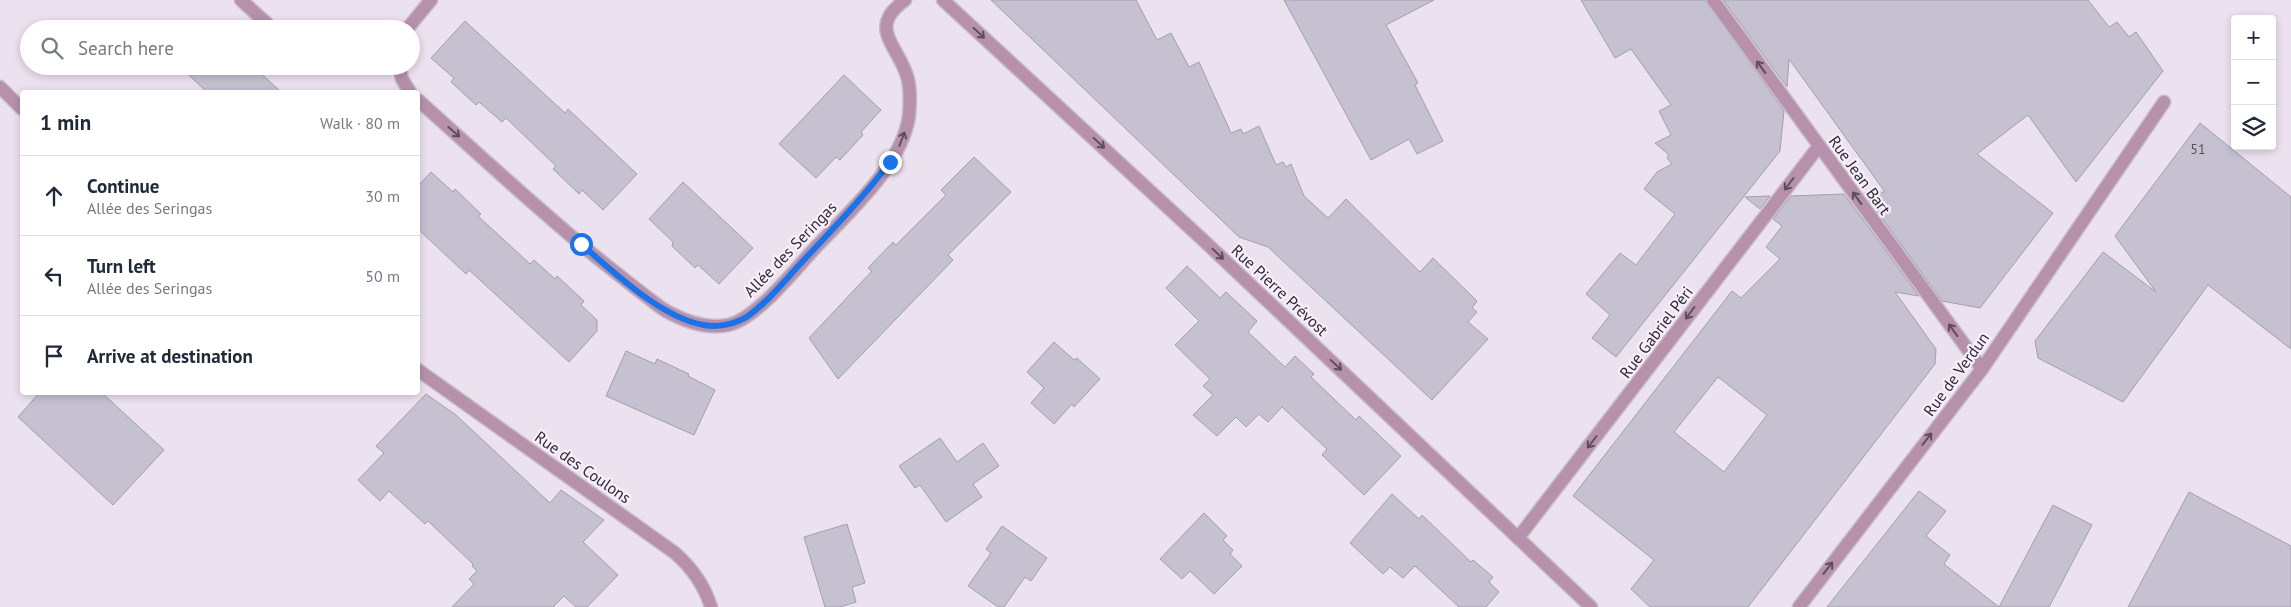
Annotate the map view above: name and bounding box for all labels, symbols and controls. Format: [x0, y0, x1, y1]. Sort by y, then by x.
map controls [2231, 15, 2276, 150]
button: + [2231, 15, 2276, 60]
search box [20, 20, 420, 75]
one-way arrow [973, 27, 986, 39]
icon: search [38, 34, 66, 62]
text: Search here [78, 36, 174, 60]
button: − [2231, 60, 2276, 105]
one-way arrow [1756, 61, 1767, 74]
button: layers [2231, 105, 2276, 150]
text: 1 min [40, 109, 91, 136]
text: Walk · 80 m [320, 113, 400, 133]
one-way arrow [448, 127, 461, 138]
one-way arrow [898, 132, 907, 147]
street label: Rue Jean Bart [1825, 132, 1896, 219]
one-way arrow [1092, 137, 1105, 149]
house number: 51 [2190, 140, 2206, 158]
route end [879, 151, 902, 174]
text: Continue [87, 174, 159, 198]
one-way arrow [1784, 178, 1795, 191]
icon: ahead [40, 182, 68, 210]
text: 30 m [365, 186, 400, 206]
one-way arrow [1852, 191, 1862, 205]
street label: Allée des Seringas [739, 197, 841, 301]
text: Allée des Seringas [87, 198, 212, 218]
route start [570, 233, 593, 256]
street label: Rue Pierre Prévost [1228, 240, 1333, 340]
one-way arrow [1212, 248, 1224, 260]
text: Turn left [87, 254, 156, 278]
icon: left [40, 262, 68, 290]
text: 50 m [365, 266, 400, 286]
text: Allée des Seringas [87, 278, 212, 298]
street label: Rue Gabriel Péri [1615, 282, 1697, 382]
one-way arrow [1685, 306, 1696, 319]
one-way arrow [1947, 324, 1958, 337]
street label: Rue de Verdun [1919, 328, 1993, 420]
icon: arrive [40, 342, 68, 370]
text: Arrive at destination [87, 344, 253, 368]
one-way arrow [1330, 359, 1342, 371]
street label: Rue des Coulons [531, 427, 635, 508]
one-way arrow [1922, 433, 1933, 446]
one-way arrow [1586, 435, 1597, 448]
one-way arrow [1823, 562, 1834, 575]

